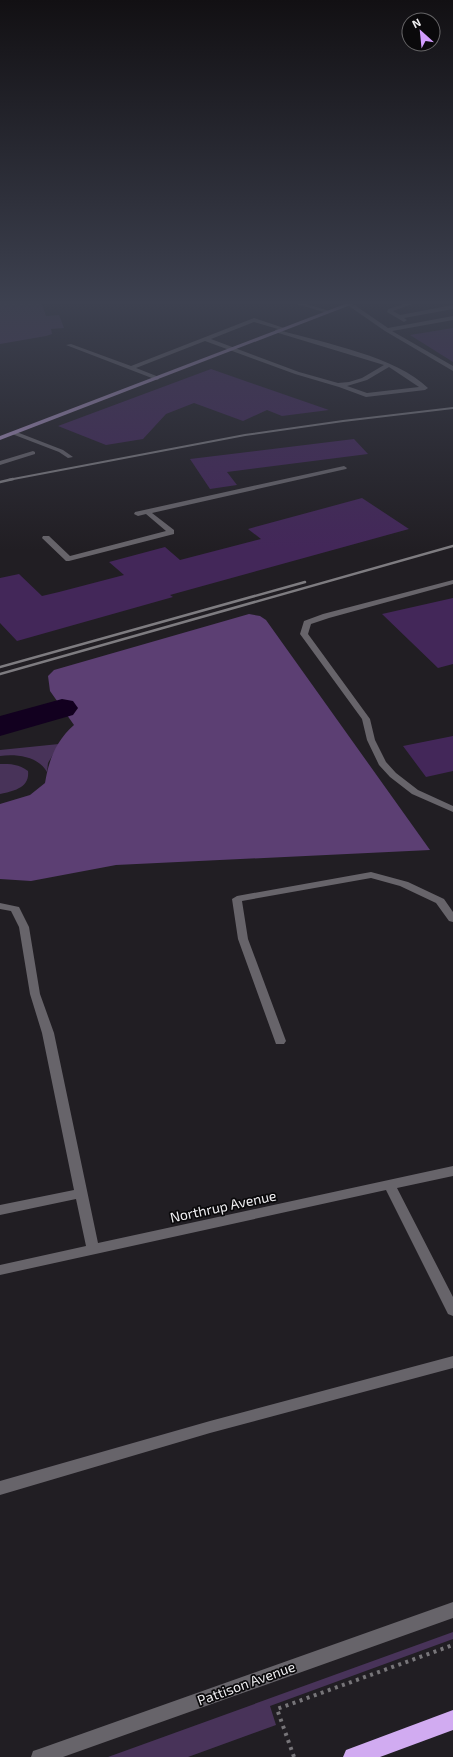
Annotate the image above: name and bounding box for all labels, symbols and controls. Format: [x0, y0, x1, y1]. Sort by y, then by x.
north arrow [401, 12, 441, 52]
text: N [410, 15, 423, 30]
street label: Northrup Avenue [168, 1186, 278, 1226]
street label: Pattison Avenue [195, 1657, 297, 1709]

